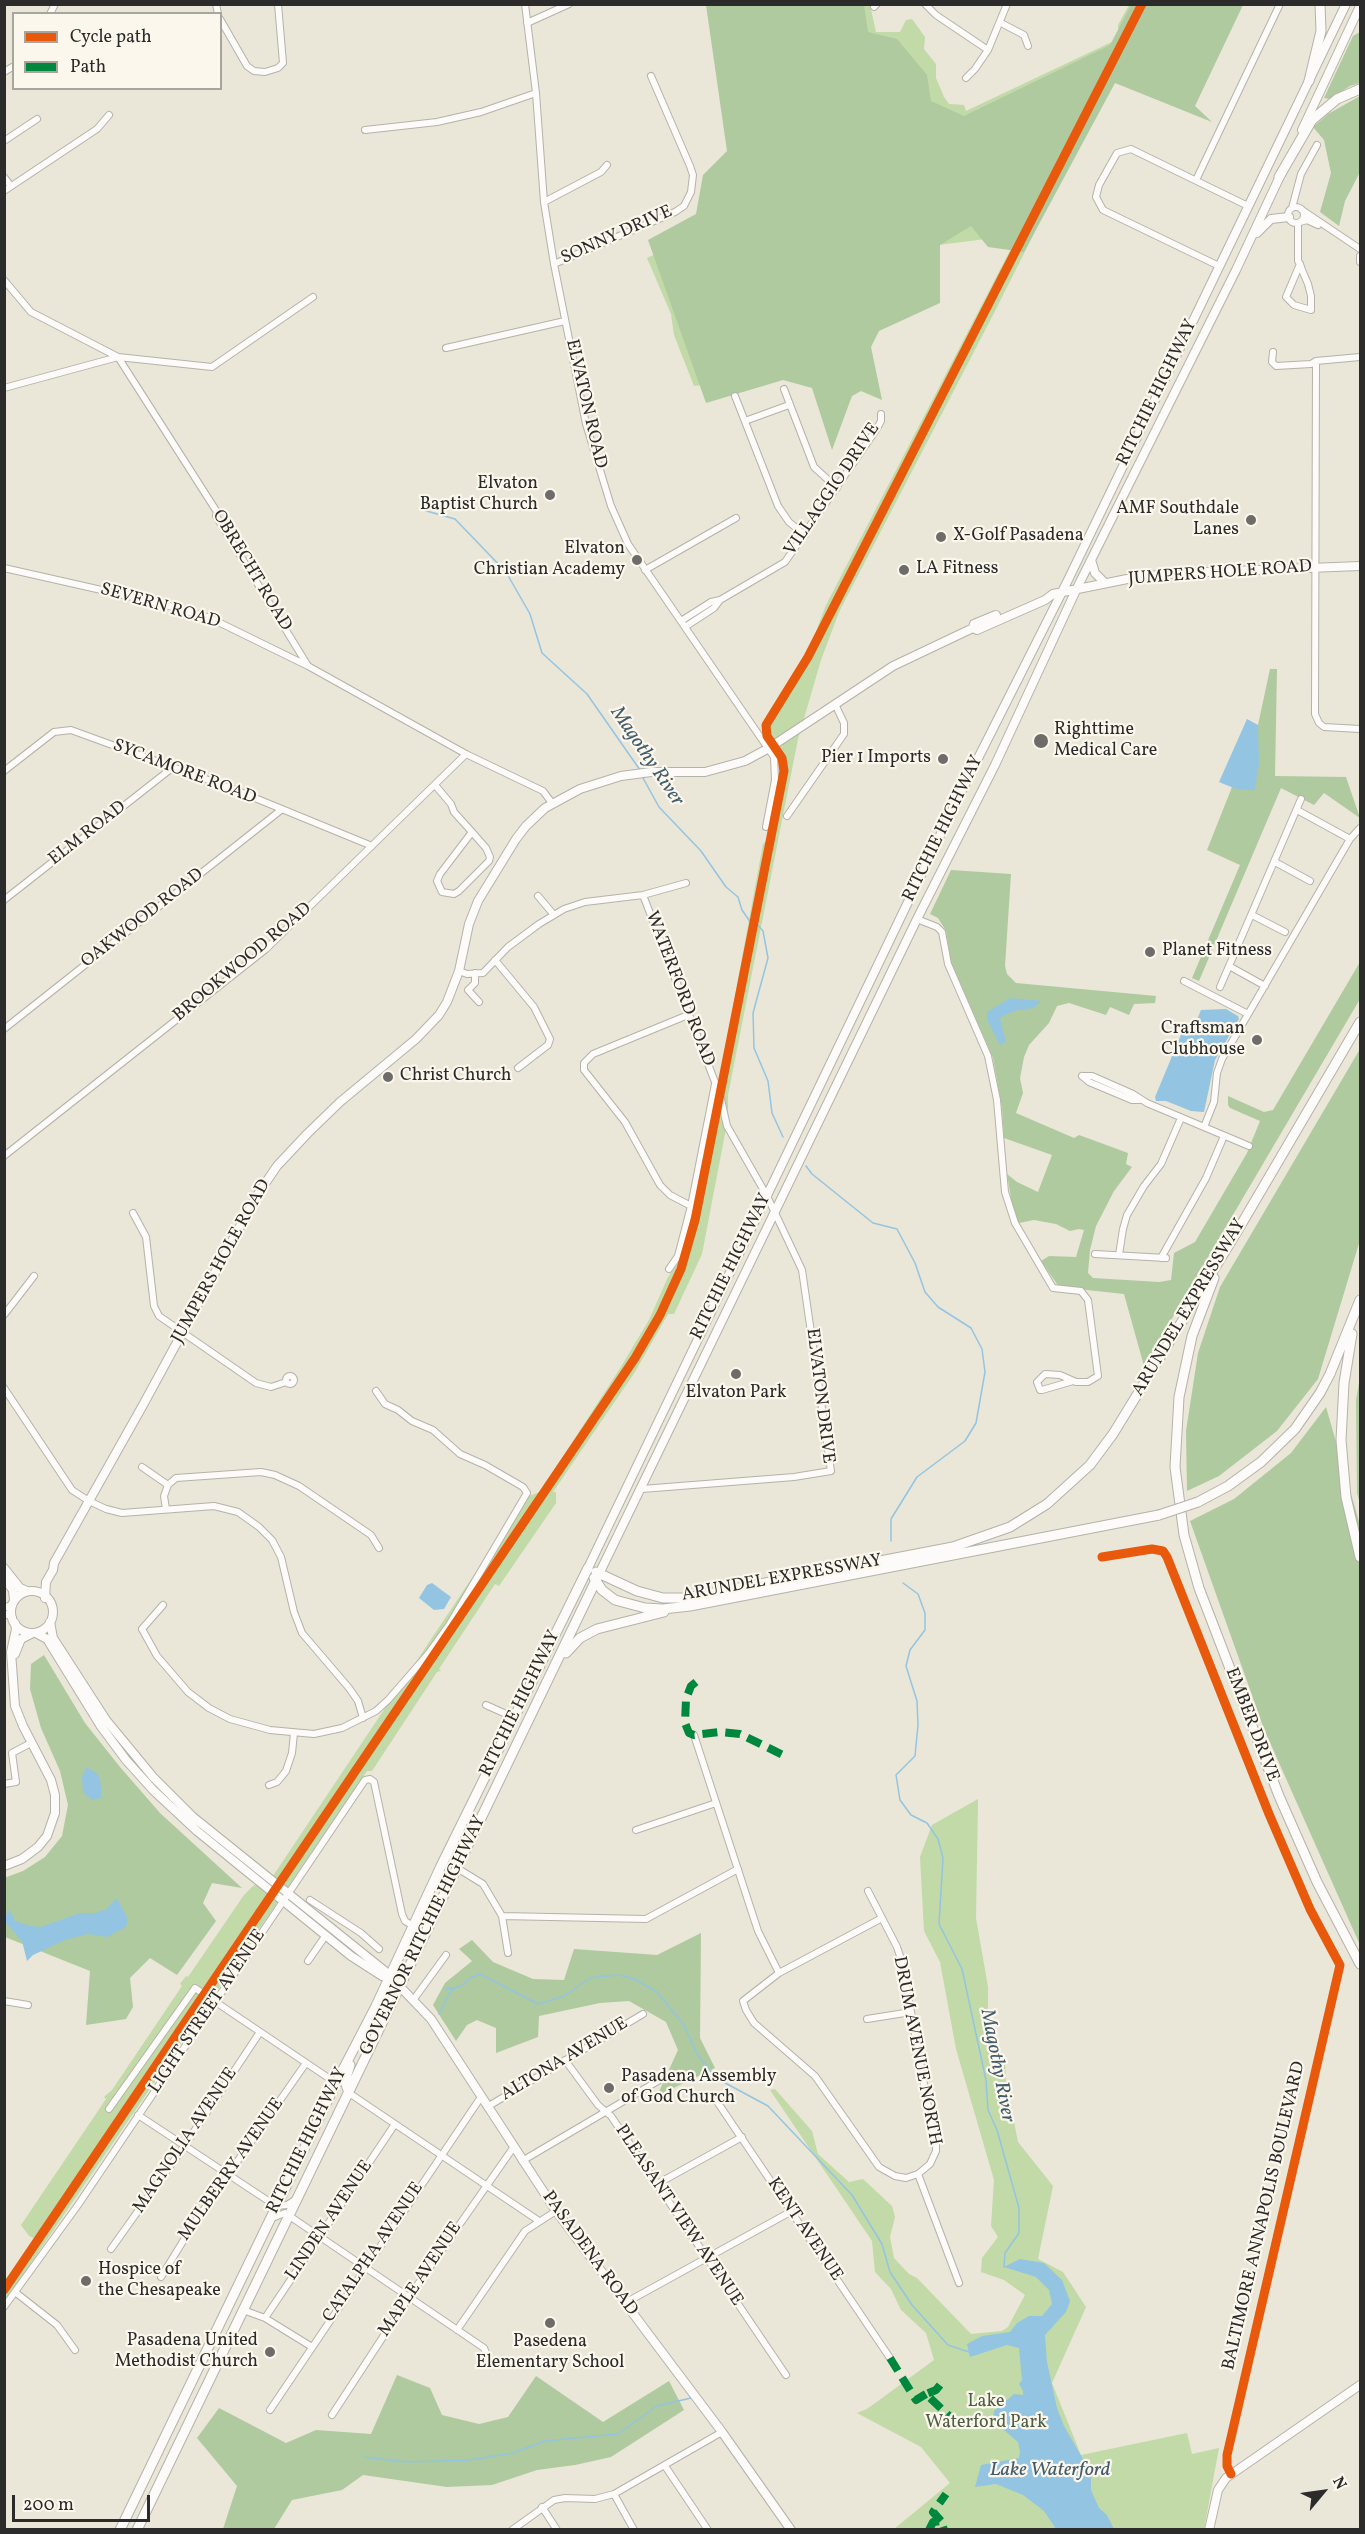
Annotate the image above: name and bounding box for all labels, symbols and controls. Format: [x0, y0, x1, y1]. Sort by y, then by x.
legend [12, 12, 222, 90]
text: Cycle path [70, 25, 152, 50]
text: Path [70, 55, 106, 80]
street label: SONNY DRIVE [558, 202, 676, 270]
street label: RITCHIE HIGHWAY [1113, 316, 1203, 470]
street label: ELVATON ROAD [560, 337, 610, 471]
street label: VILLAGGIO DRIVE [781, 419, 885, 561]
place label: Elvaton Baptist Church [420, 474, 538, 516]
marker: Elvaton Baptist Church [543, 488, 557, 502]
place label: AMF Southdale Lanes [1116, 499, 1239, 542]
street label: OBRECHT ROAD [206, 507, 296, 635]
marker: AMF Southdale Lanes [1244, 513, 1258, 527]
place label: X-Golf Pasadena [953, 526, 1084, 548]
marker: X-Golf Pasadena [934, 530, 948, 544]
place label: Elvaton Christian Academy [474, 539, 625, 582]
marker: Elvaton Christian Academy [630, 553, 644, 567]
street label: JUMPERS HOLE ROAD [1127, 557, 1313, 591]
place label: LA Fitness [916, 559, 998, 581]
marker: LA Fitness [897, 563, 911, 577]
street label: SEVERN ROAD [98, 580, 222, 634]
water label: Magothy River [604, 703, 688, 811]
place label: Righttime Medical Care [1054, 720, 1157, 762]
marker: Righttime Medical Care [1032, 732, 1050, 750]
street label: SYCAMORE ROAD [109, 736, 259, 810]
place label: Pier 1 Imports [821, 748, 931, 770]
street label: RITCHIE HIGHWAY [899, 752, 989, 906]
marker: Pier 1 Imports [936, 752, 950, 766]
street label: ELM ROAD [45, 797, 131, 871]
street label: OAKWOOD ROAD [77, 864, 209, 974]
street label: BROOKWOOD ROAD [169, 899, 317, 1027]
street label: WATERFORD ROAD [640, 909, 718, 1069]
place label: Planet Fitness [1162, 941, 1272, 963]
marker: Planet Fitness [1143, 945, 1157, 959]
place label: Craftsman Clubhouse [1161, 1019, 1245, 1062]
marker: Craftsman Clubhouse [1250, 1033, 1264, 1047]
place label: Christ Church [400, 1066, 512, 1088]
marker: Christ Church [381, 1070, 395, 1084]
street label: JUMPERS HOLE ROAD [168, 1176, 276, 1348]
street label: RITCHIE HIGHWAY [687, 1190, 777, 1344]
street label: ARUNDEL EXPRESSWAY [1128, 1215, 1252, 1401]
street label: ELVATON DRIVE [800, 1327, 838, 1465]
marker: Elvaton Park [729, 1367, 743, 1381]
place label: Elvaton Park [685, 1383, 787, 1405]
street label: ARUNDEL EXPRESSWAY [680, 1551, 884, 1607]
street label: RITCHIE HIGHWAY [476, 1627, 566, 1781]
street label: EMBER DRIVE [1219, 1665, 1283, 1785]
street label: GOVERNOR RITCHIE HIGHWAY [356, 1813, 492, 2059]
street label: LIGHT STREET AVENUE [145, 1926, 271, 2098]
street label: DRUM AVENUE NORTH [887, 1955, 945, 2147]
water label: Magothy River [973, 2007, 1019, 2125]
street label: ALTONA AVENUE [498, 2014, 632, 2106]
street label: BALTIMORE ANNAPOLIS BOULEVARD [1219, 2060, 1311, 2372]
street label: MAGNOLIA AVENUE [129, 2064, 243, 2218]
street label: RITCHIE HIGHWAY [263, 2064, 353, 2218]
place label: Pasadena Assembly of God Church [621, 2067, 776, 2110]
marker: Pasadena Assembly of God Church [602, 2081, 616, 2095]
street label: MULBERRY AVENUE [175, 2095, 289, 2245]
street label: PLEASANT VIEW AVENUE [609, 2121, 747, 2311]
street label: LINDEN AVENUE [282, 2157, 378, 2285]
street label: KENT AVENUE [762, 2174, 846, 2286]
street label: CATALPHA AVENUE [319, 2179, 429, 2327]
street label: PASADENA ROAD [536, 2187, 642, 2321]
street label: MAPLE AVENUE [375, 2218, 467, 2342]
place label: Hospice of the Chesapeake [98, 2260, 221, 2302]
marker: Hospice of the Chesapeake [79, 2274, 93, 2288]
marker: Pasedena Elementary School [543, 2316, 557, 2330]
place label: Pasadena United Methodist Church [115, 2331, 258, 2374]
place label: Pasedena Elementary School [476, 2332, 624, 2374]
marker: Pasadena United Methodist Church [263, 2345, 277, 2359]
park label: Lake Waterford Park [925, 2392, 1047, 2434]
water label: Lake Waterford [990, 2459, 1110, 2483]
north arrow [1293, 2462, 1353, 2522]
text: N [1326, 2473, 1351, 2494]
scale bar [15, 2483, 153, 2521]
text: 200 m [23, 2493, 74, 2518]

